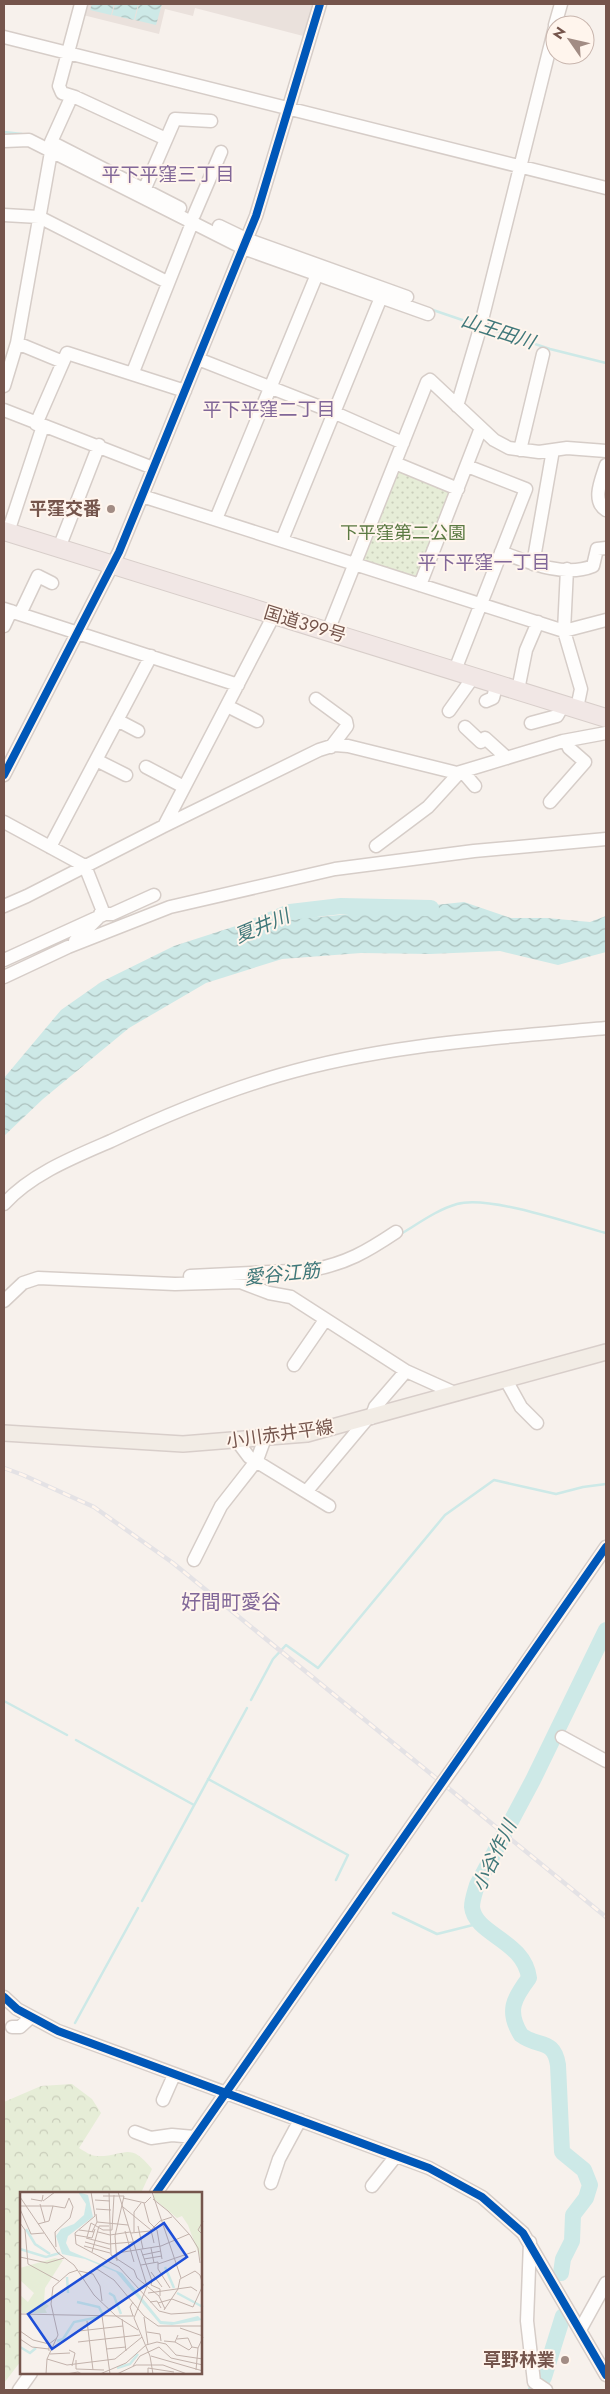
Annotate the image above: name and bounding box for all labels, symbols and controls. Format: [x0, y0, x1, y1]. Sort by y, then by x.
north arrow [545, 15, 595, 65]
text: N [548, 23, 571, 43]
district label: 平下平窪三丁目 [101, 161, 235, 188]
water label: 山王田川 [458, 306, 540, 356]
district label: 平下平窪二丁目 [202, 396, 336, 423]
place label: 平窪交番 [29, 496, 101, 522]
marker: 平窪交番 [105, 503, 117, 515]
park label: 下平窪第二公園 [340, 520, 466, 546]
district label: 平下平窪一丁目 [417, 549, 551, 576]
street label: 国道399号 [261, 599, 349, 649]
water label: 夏井川 [230, 902, 295, 950]
water label: 愛谷江筋 [243, 1256, 324, 1291]
street label: 小川赤井平線 [225, 1414, 335, 1454]
district label: 好間町愛谷 [181, 1588, 281, 1617]
water label: 小谷作川 [465, 1814, 524, 1896]
inset map [20, 2192, 202, 2374]
place label: 草野林業 [483, 2347, 555, 2373]
marker: 草野林業 [559, 2354, 571, 2366]

